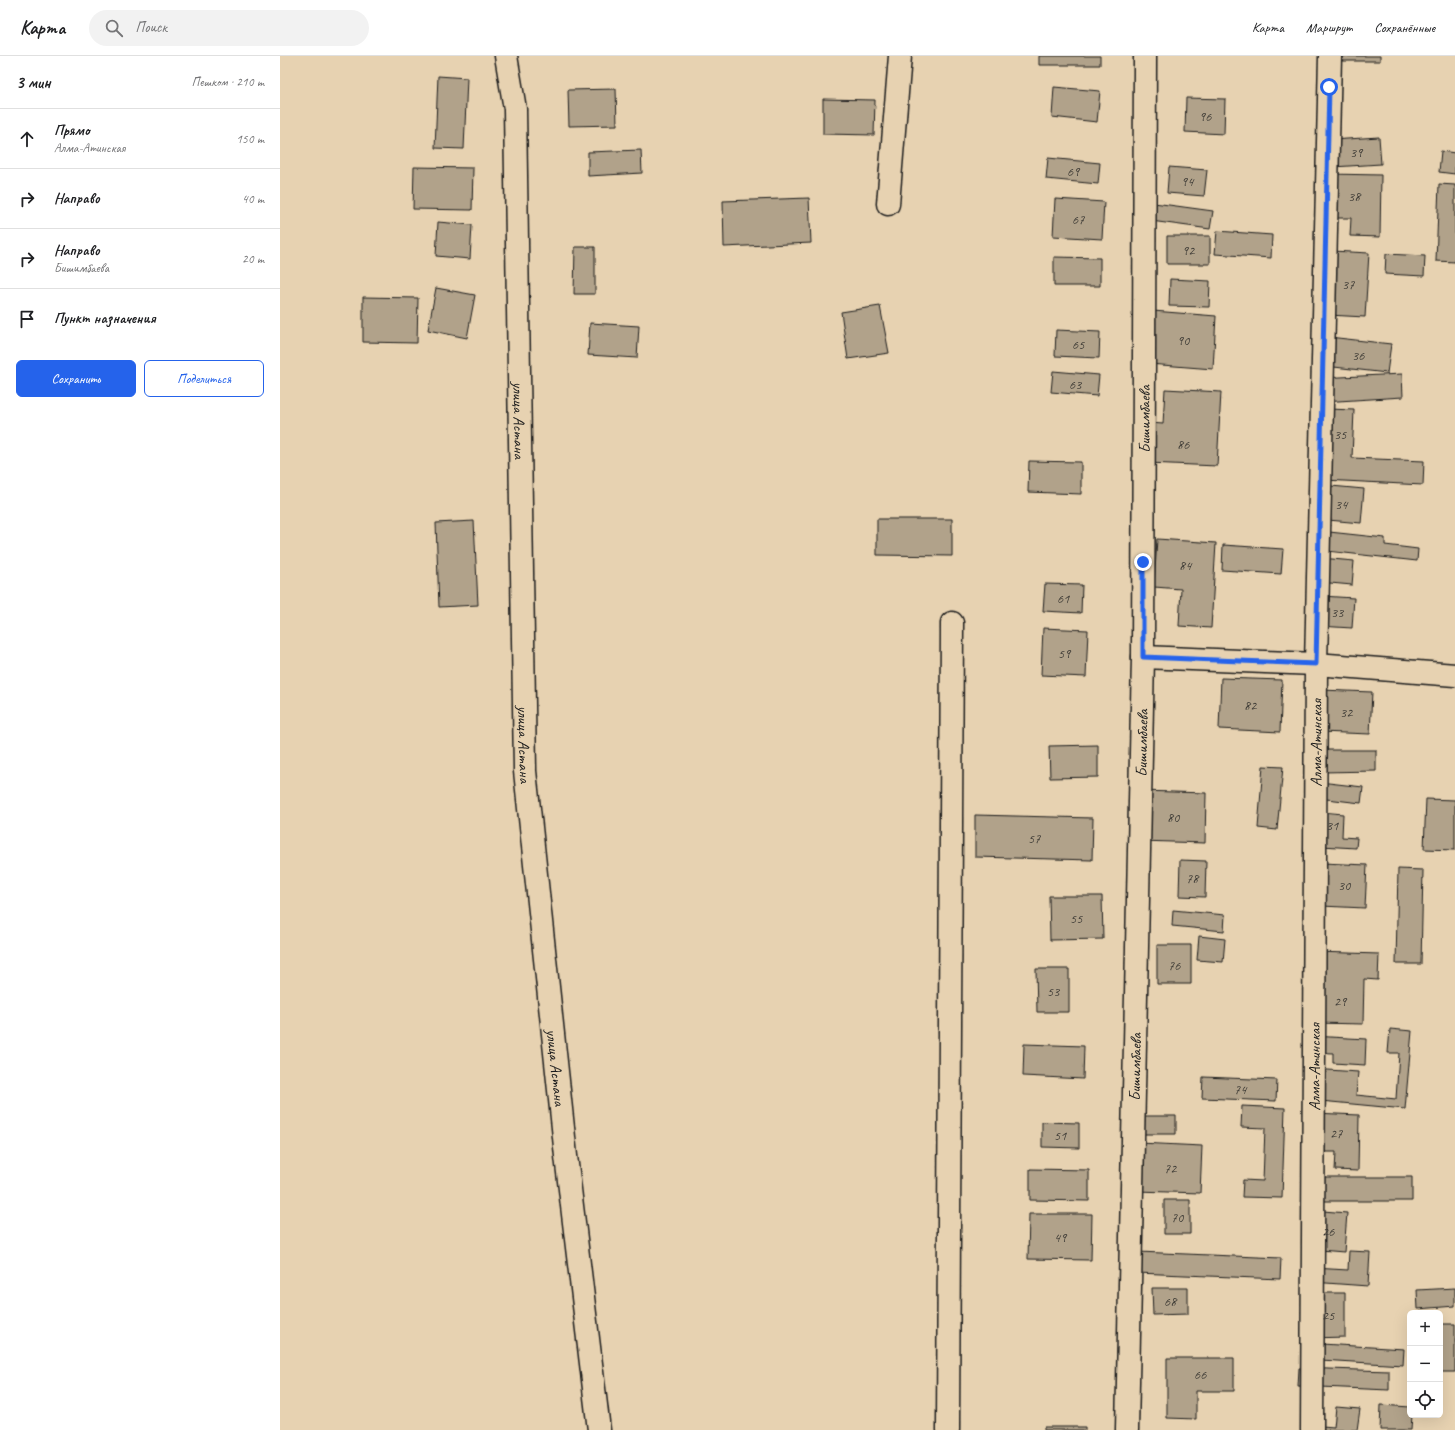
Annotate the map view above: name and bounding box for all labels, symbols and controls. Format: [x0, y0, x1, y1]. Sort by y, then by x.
search box [89, 10, 369, 46]
text: Карта [20, 16, 65, 40]
icon: search [103, 17, 125, 39]
text: Поиск [135, 18, 167, 37]
text: Карта [1252, 19, 1284, 36]
text: Маршрут [1306, 19, 1352, 36]
text: Сохранённые [1374, 19, 1435, 36]
text: 3 мин [16, 72, 51, 93]
text: Пешком · 210 m [191, 74, 264, 90]
route start [1320, 78, 1338, 96]
house number: 96 [1199, 108, 1212, 125]
text: Прямо [54, 121, 90, 140]
icon: ahead [16, 128, 38, 150]
text: 150 m [236, 131, 264, 147]
text: Алма-Атинская [54, 140, 125, 156]
house number: 39 [1350, 144, 1364, 161]
house number: 69 [1067, 163, 1081, 180]
house number: 94 [1181, 173, 1195, 190]
icon: right [16, 188, 38, 210]
house number: 38 [1348, 188, 1362, 205]
text: Направо [54, 189, 100, 208]
text: 40 m [242, 191, 264, 207]
house number: 67 [1072, 211, 1085, 228]
text: Направо [54, 241, 100, 260]
house number: 92 [1182, 242, 1196, 259]
icon: right [16, 248, 38, 270]
text: 20 m [242, 251, 264, 267]
text: Бишимбаева [54, 260, 109, 276]
house number: 37 [1342, 276, 1355, 293]
icon: arrive [16, 308, 38, 330]
text: Пункт назначения [54, 309, 156, 328]
house number: 90 [1177, 332, 1191, 349]
house number: 65 [1072, 336, 1085, 353]
house number: 36 [1352, 347, 1365, 364]
button: Сохранить [16, 360, 136, 397]
button: Поделиться [144, 360, 264, 397]
house number: 63 [1069, 376, 1083, 393]
street label: улица Астана [508, 381, 529, 461]
street label: Бишимбаева [1135, 384, 1155, 453]
house number: 35 [1334, 426, 1347, 443]
house number: 86 [1177, 436, 1190, 453]
house number: 34 [1335, 496, 1349, 513]
route end [1134, 553, 1152, 571]
house number: 84 [1179, 557, 1193, 574]
house number: 61 [1057, 590, 1070, 607]
house number: 33 [1331, 604, 1345, 621]
house number: 59 [1058, 645, 1072, 662]
house number: 82 [1244, 697, 1258, 714]
street label: Алма-Атинская [1306, 698, 1327, 787]
street label: улица Астана [513, 704, 535, 785]
house number: 32 [1340, 704, 1354, 721]
street label: Бишимбаева [1132, 708, 1153, 777]
house number: 80 [1167, 809, 1181, 826]
house number: 31 [1326, 817, 1339, 834]
house number: 57 [1028, 830, 1041, 847]
house number: 78 [1186, 870, 1200, 887]
house number: 30 [1338, 877, 1352, 894]
house number: 55 [1070, 910, 1083, 927]
house number: 76 [1168, 957, 1181, 974]
house number: 53 [1047, 983, 1061, 1000]
house number: 29 [1334, 993, 1348, 1010]
street label: Алма-Атинская [1305, 1022, 1325, 1111]
street label: улица Астана [541, 1027, 570, 1109]
street label: Бишимбаева [1125, 1032, 1146, 1101]
house number: 74 [1234, 1081, 1248, 1098]
house number: 27 [1330, 1125, 1343, 1142]
house number: 51 [1054, 1127, 1067, 1144]
house number: 72 [1164, 1160, 1178, 1177]
house number: 70 [1171, 1209, 1185, 1226]
house number: 26 [1322, 1223, 1335, 1240]
house number: 49 [1054, 1229, 1068, 1246]
house number: 68 [1164, 1293, 1178, 1310]
house number: 25 [1322, 1307, 1335, 1324]
map controls [1407, 1310, 1443, 1418]
button: + [1407, 1310, 1443, 1346]
button: − [1407, 1346, 1443, 1382]
house number: 66 [1194, 1366, 1207, 1383]
button: locate [1407, 1382, 1443, 1418]

